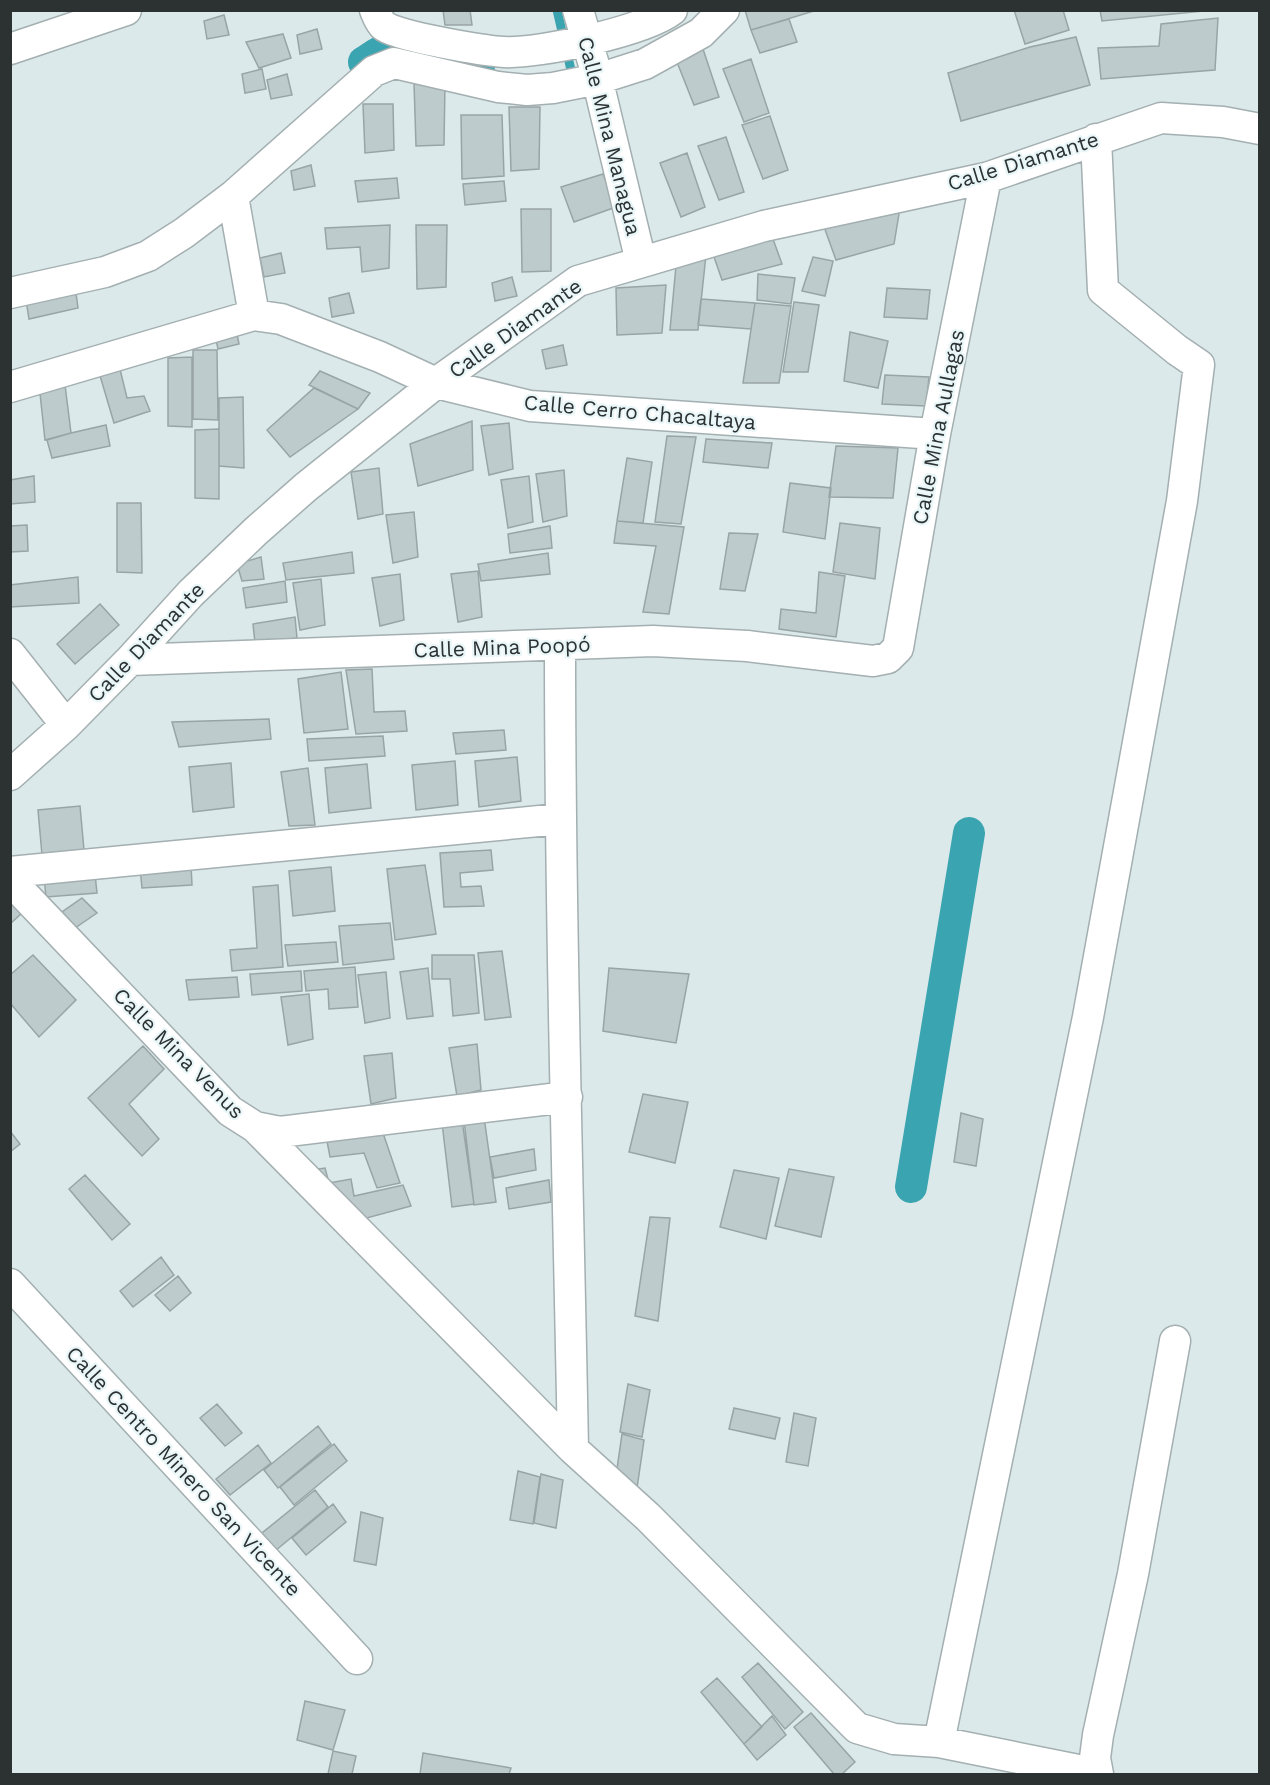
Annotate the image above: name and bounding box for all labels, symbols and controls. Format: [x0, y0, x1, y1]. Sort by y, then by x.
street label: Calle Mina Managua [573, 34, 647, 238]
street label: Calle Diamante [944, 126, 1102, 196]
street label: Calle Diamante [444, 273, 586, 383]
street label: Calle Mina Aullagas [907, 327, 969, 527]
street label: Calle Cerro Chacaltaya [523, 389, 757, 435]
street label: Calle Diamante [83, 577, 209, 707]
street label: Calle Mina Poopó [413, 631, 591, 663]
street label: Calle Mina Venus [108, 982, 250, 1124]
street label: Calle Centro Minero San Vicente [61, 1341, 307, 1601]

